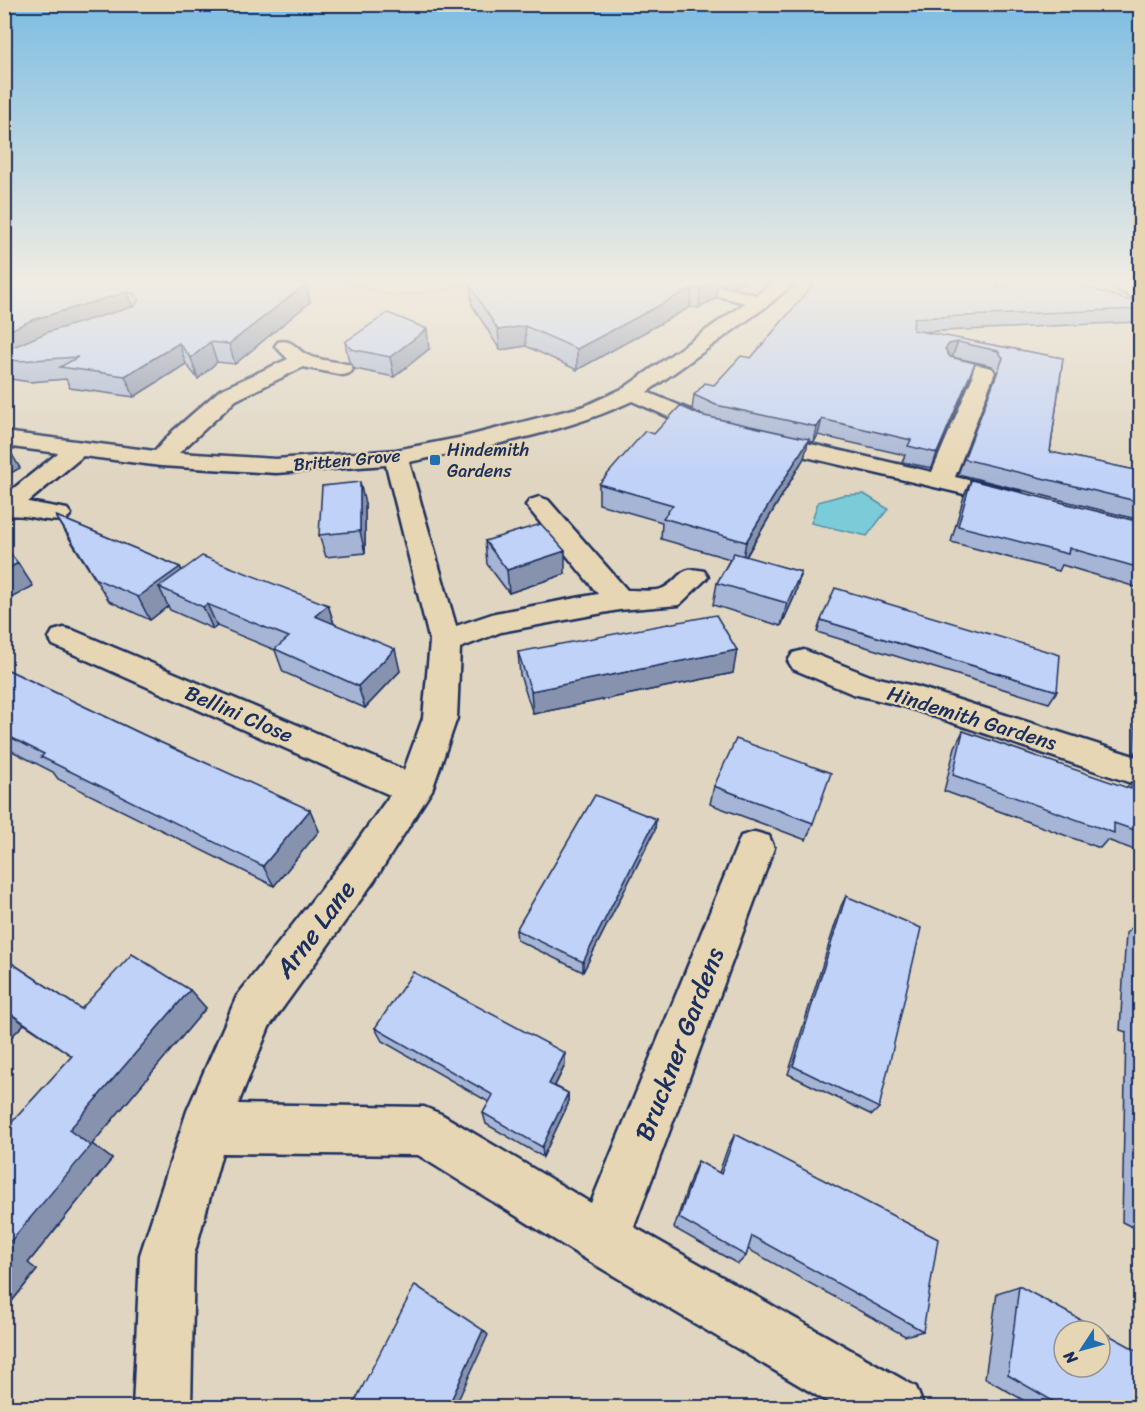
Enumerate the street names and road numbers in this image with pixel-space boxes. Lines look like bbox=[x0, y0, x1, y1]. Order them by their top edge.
street label: Britten Grove bbox=[292, 439, 402, 481]
street label: Bellini Close bbox=[179, 674, 299, 754]
street label: Hindemith Gardens bbox=[883, 674, 1062, 762]
street label: Arne Lane bbox=[262, 869, 368, 989]
street label: Bruckner Gardens bbox=[621, 940, 737, 1148]

